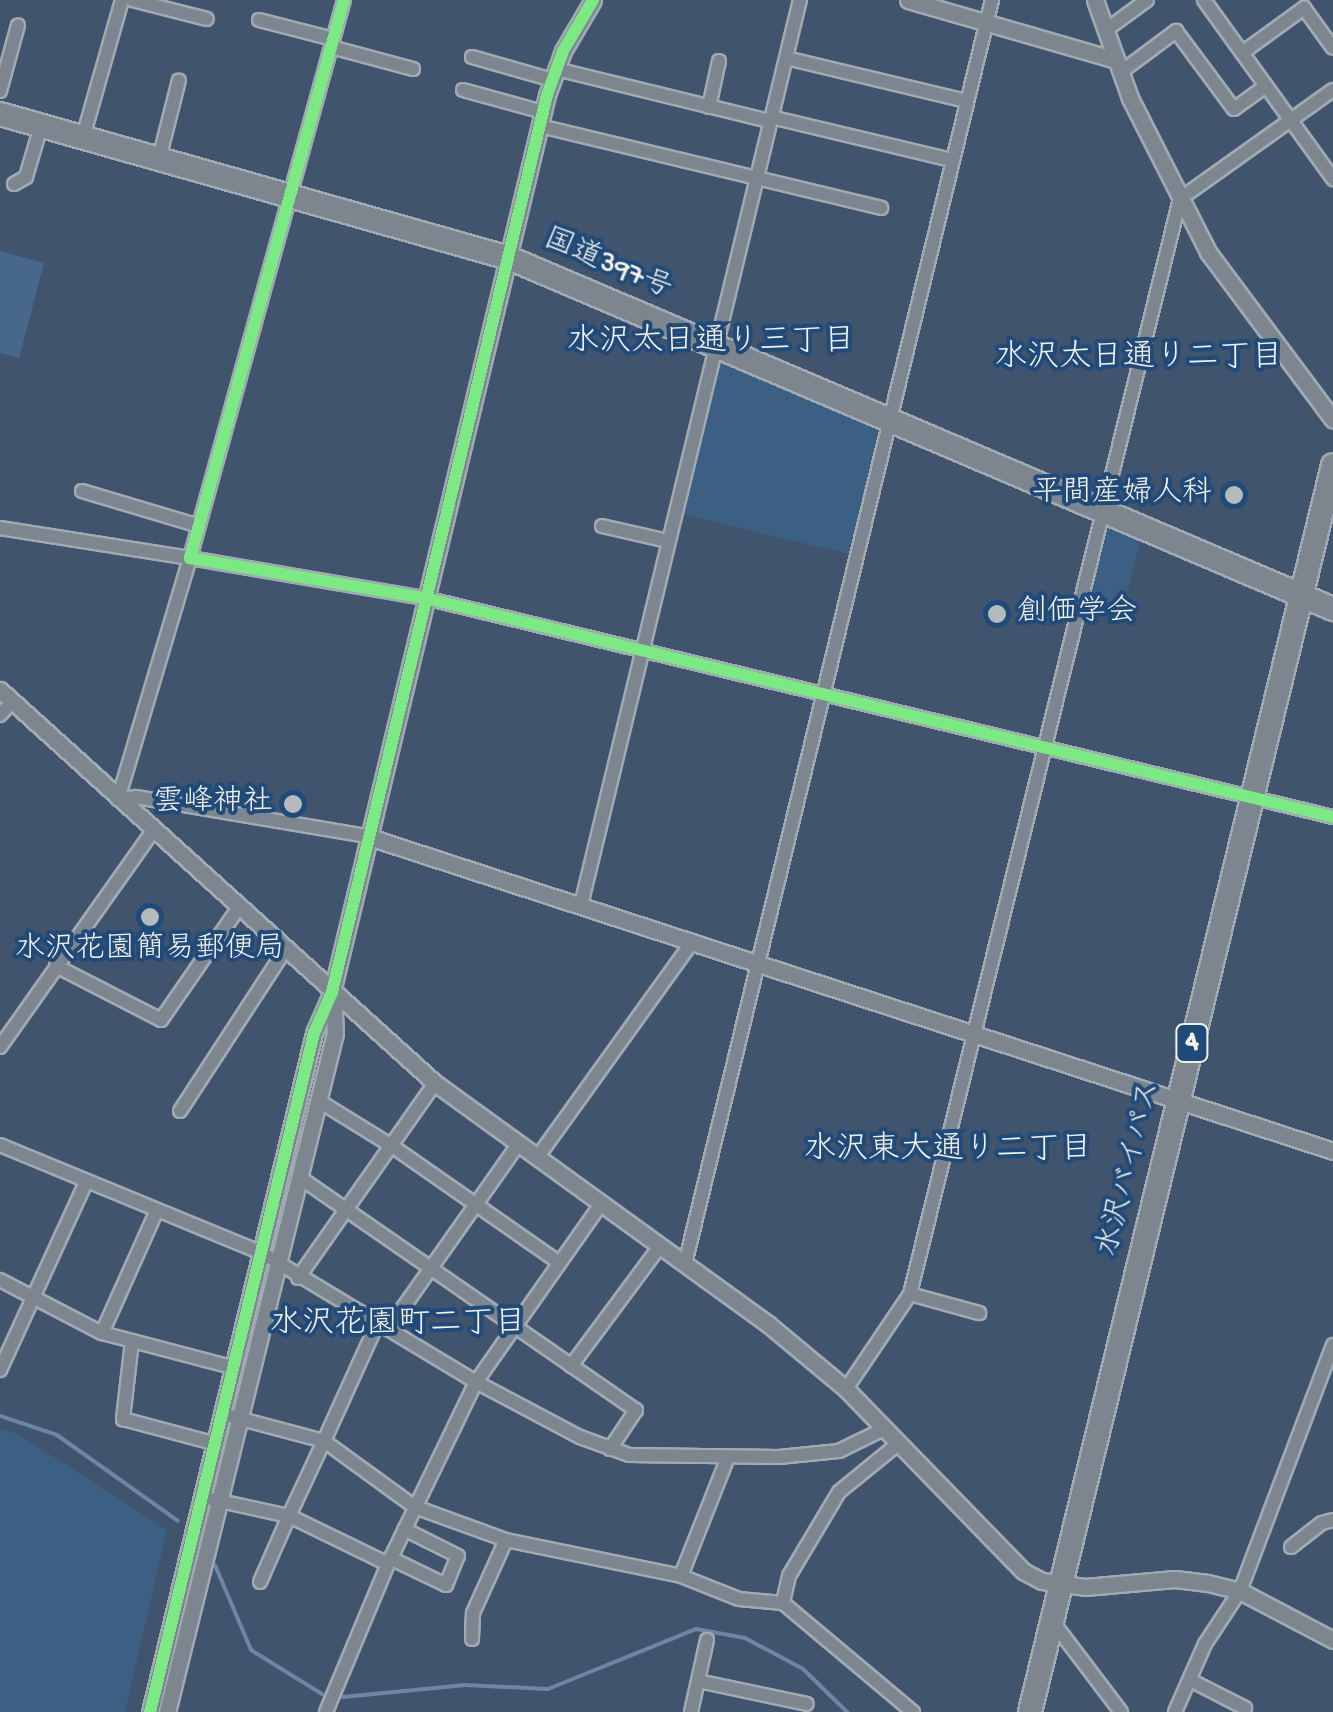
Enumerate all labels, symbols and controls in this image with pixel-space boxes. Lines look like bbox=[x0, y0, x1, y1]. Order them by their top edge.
street label: 国道397号 bbox=[537, 223, 677, 309]
district label: 水沢太日通り三丁目 bbox=[567, 324, 855, 362]
district label: 水沢太日通り二丁目 bbox=[995, 340, 1283, 378]
place label: 平間産婦人科 bbox=[1032, 477, 1212, 513]
marker: 平間産婦人科 bbox=[1221, 482, 1247, 508]
place label: 創価学会 bbox=[1017, 596, 1137, 632]
marker: 創価学会 bbox=[986, 603, 1008, 625]
place label: 雲峰神社 bbox=[153, 786, 273, 822]
marker: 雲峰神社 bbox=[282, 793, 304, 815]
marker: 水沢花園簡易郵便局 bbox=[139, 906, 161, 928]
place label: 水沢花園簡易郵便局 bbox=[15, 933, 285, 969]
road number: 4 bbox=[1174, 1020, 1210, 1066]
street label: 水沢バイパス bbox=[1092, 1077, 1170, 1261]
district label: 水沢東大通り二丁目 bbox=[804, 1132, 1092, 1170]
district label: 水沢花園町二丁目 bbox=[270, 1306, 526, 1344]

